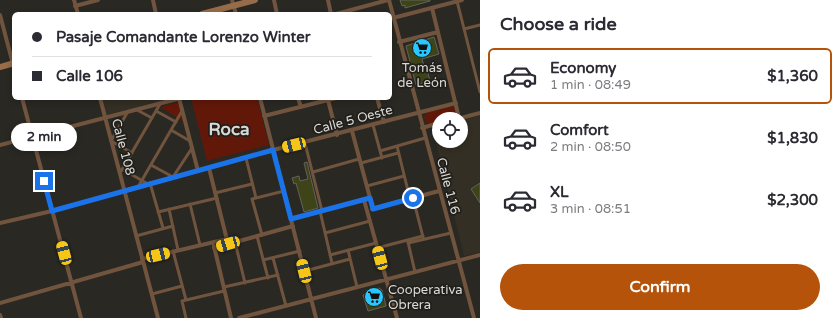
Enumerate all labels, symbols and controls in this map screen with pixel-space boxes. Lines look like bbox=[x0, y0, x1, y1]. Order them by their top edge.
text: Choose a ride bbox=[500, 13, 617, 35]
text: Pasaje Comandante Lorenzo Winter bbox=[56, 28, 310, 46]
supermarket icon: Tomás de León bbox=[411, 37, 433, 59]
icon: car bbox=[502, 58, 538, 94]
text: Economy bbox=[550, 59, 616, 77]
place label: Tomás de León bbox=[397, 60, 447, 91]
text: Calle 106 bbox=[56, 67, 123, 85]
text: $1,360 bbox=[767, 67, 818, 85]
text: 1 min · 08:49 bbox=[550, 77, 631, 93]
street label: Calle 5 Oeste bbox=[312, 102, 394, 138]
map controls bbox=[432, 112, 468, 148]
button: locate bbox=[432, 112, 468, 148]
street label: Calle 108 bbox=[108, 117, 138, 177]
district label: Roca bbox=[208, 119, 250, 140]
icon: car bbox=[502, 120, 538, 156]
text: Comfort bbox=[550, 121, 609, 139]
callout: 2 min bbox=[11, 123, 77, 151]
text: 2 min bbox=[27, 129, 61, 145]
text: $1,830 bbox=[767, 129, 818, 147]
car bbox=[281, 136, 307, 154]
text: 2 min · 08:50 bbox=[550, 139, 631, 155]
street label: Calle 116 bbox=[433, 156, 463, 216]
route end bbox=[35, 172, 53, 190]
icon: car bbox=[502, 182, 538, 218]
text: XL bbox=[550, 183, 569, 201]
route start bbox=[404, 189, 422, 207]
text: $2,300 bbox=[767, 191, 818, 209]
text: 3 min · 08:51 bbox=[550, 201, 631, 217]
car bbox=[215, 235, 241, 253]
car bbox=[55, 240, 73, 266]
car bbox=[371, 245, 389, 271]
car bbox=[145, 246, 171, 264]
car bbox=[295, 258, 313, 284]
button: Confirm bbox=[500, 264, 820, 310]
place label: Cooperativa Obrera bbox=[388, 282, 463, 313]
supermarket icon: Cooperativa Obrera bbox=[363, 286, 385, 308]

